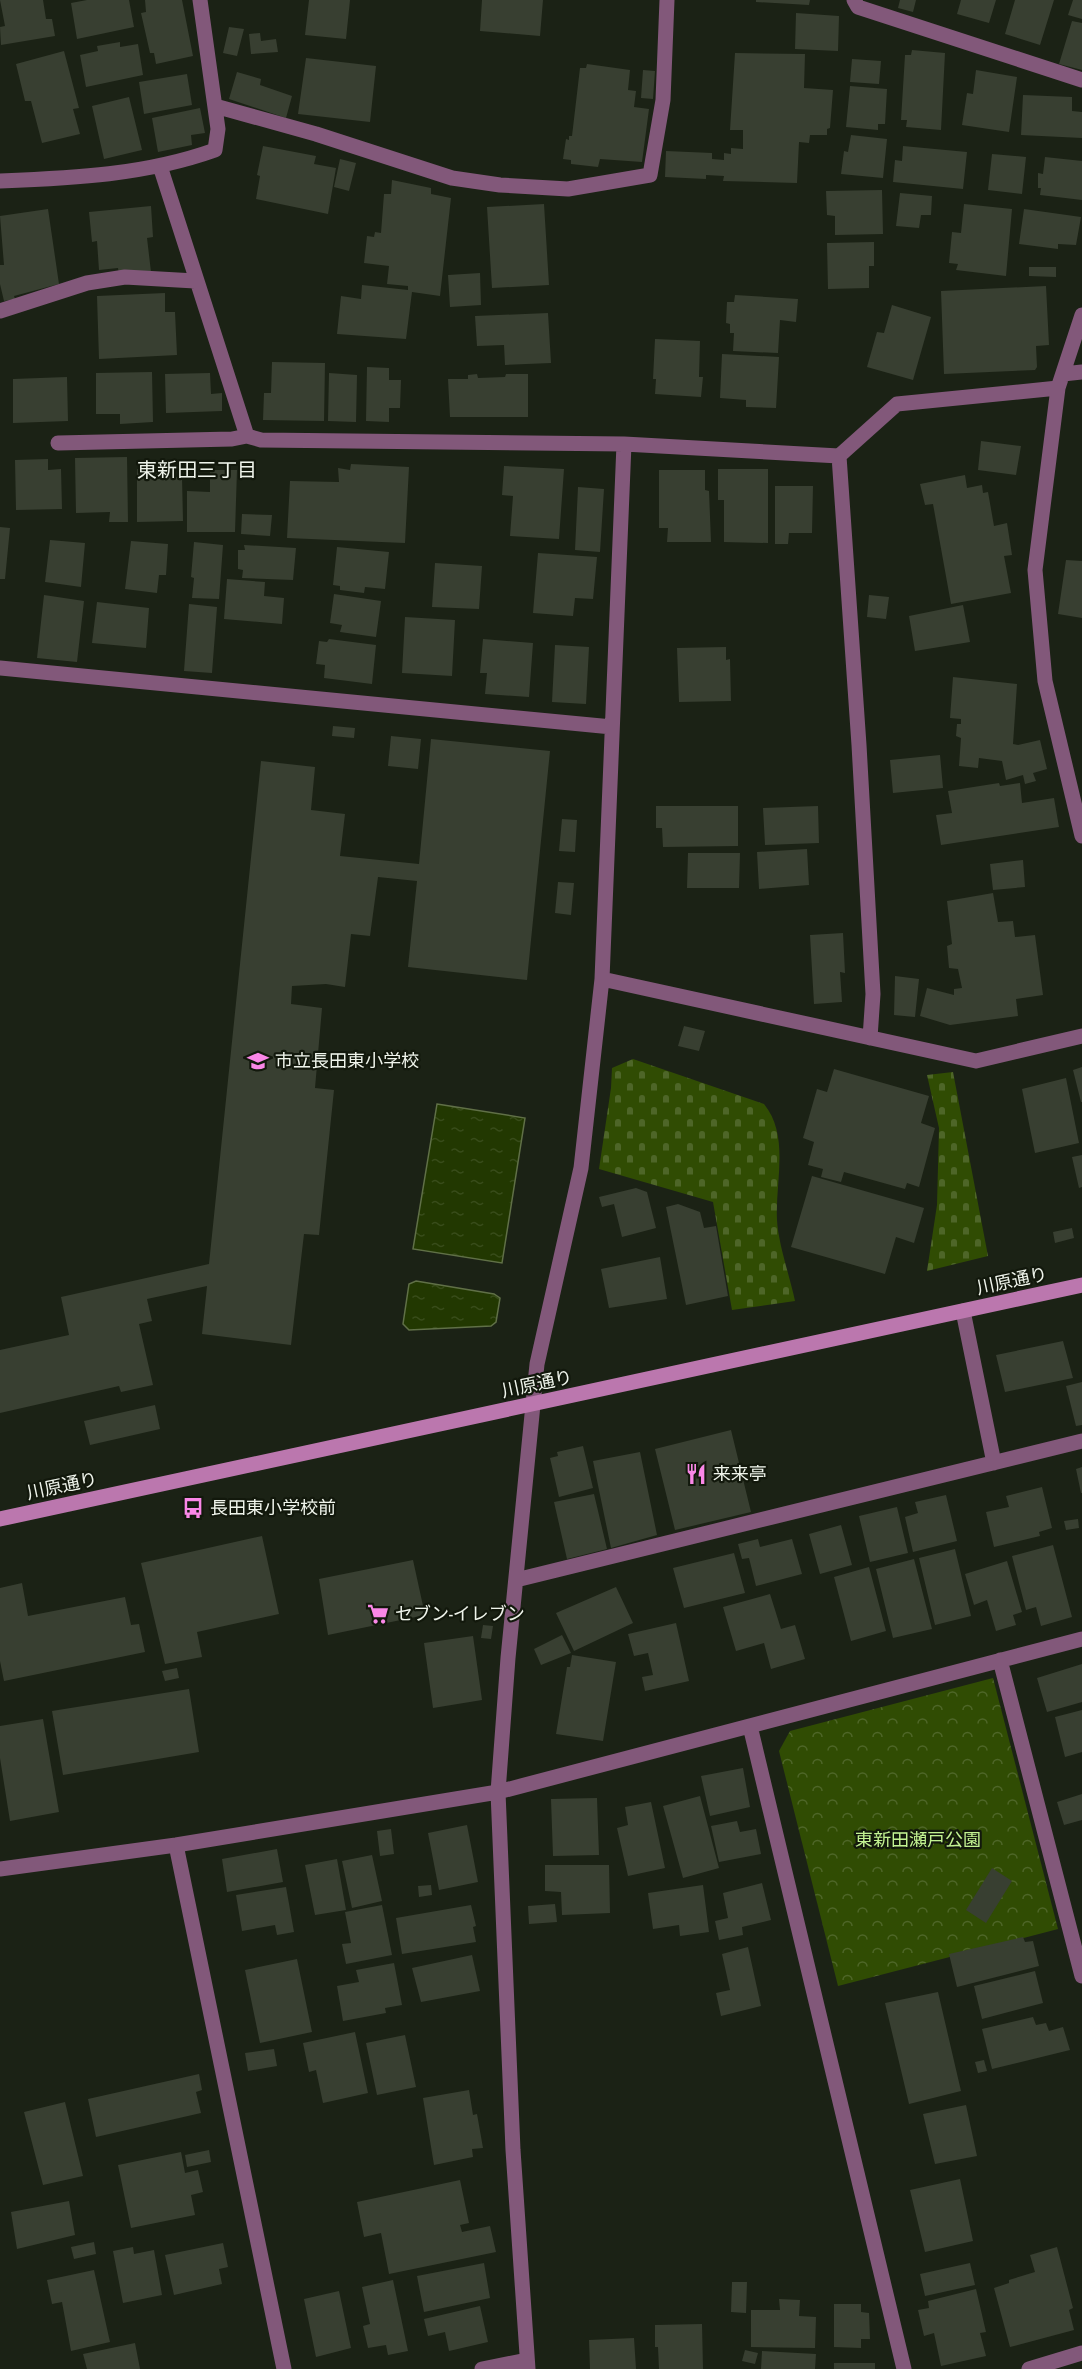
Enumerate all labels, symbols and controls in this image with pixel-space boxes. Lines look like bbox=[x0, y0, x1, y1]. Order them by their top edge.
district label: 東新田三丁目 bbox=[137, 456, 257, 485]
place label: 市立長田東小学校 bbox=[275, 1048, 419, 1074]
school or university icon: 市立長田東小学校 bbox=[246, 1049, 270, 1073]
street label: 川原通り bbox=[974, 1261, 1050, 1301]
street label: 川原通り bbox=[499, 1364, 575, 1404]
place label: 来来亭 bbox=[713, 1461, 767, 1487]
restaurant icon: 来来亭 bbox=[684, 1462, 708, 1486]
street label: 川原通り bbox=[24, 1466, 100, 1506]
place label: 長田東小学校前 bbox=[210, 1495, 336, 1521]
bus stop icon: 長田東小学校前 bbox=[181, 1496, 205, 1520]
place label: セブン-イレブン bbox=[395, 1601, 525, 1627]
supermarket icon: セブン-イレブン bbox=[366, 1602, 390, 1626]
park label: 東新田瀬戸公園 bbox=[855, 1827, 981, 1853]

